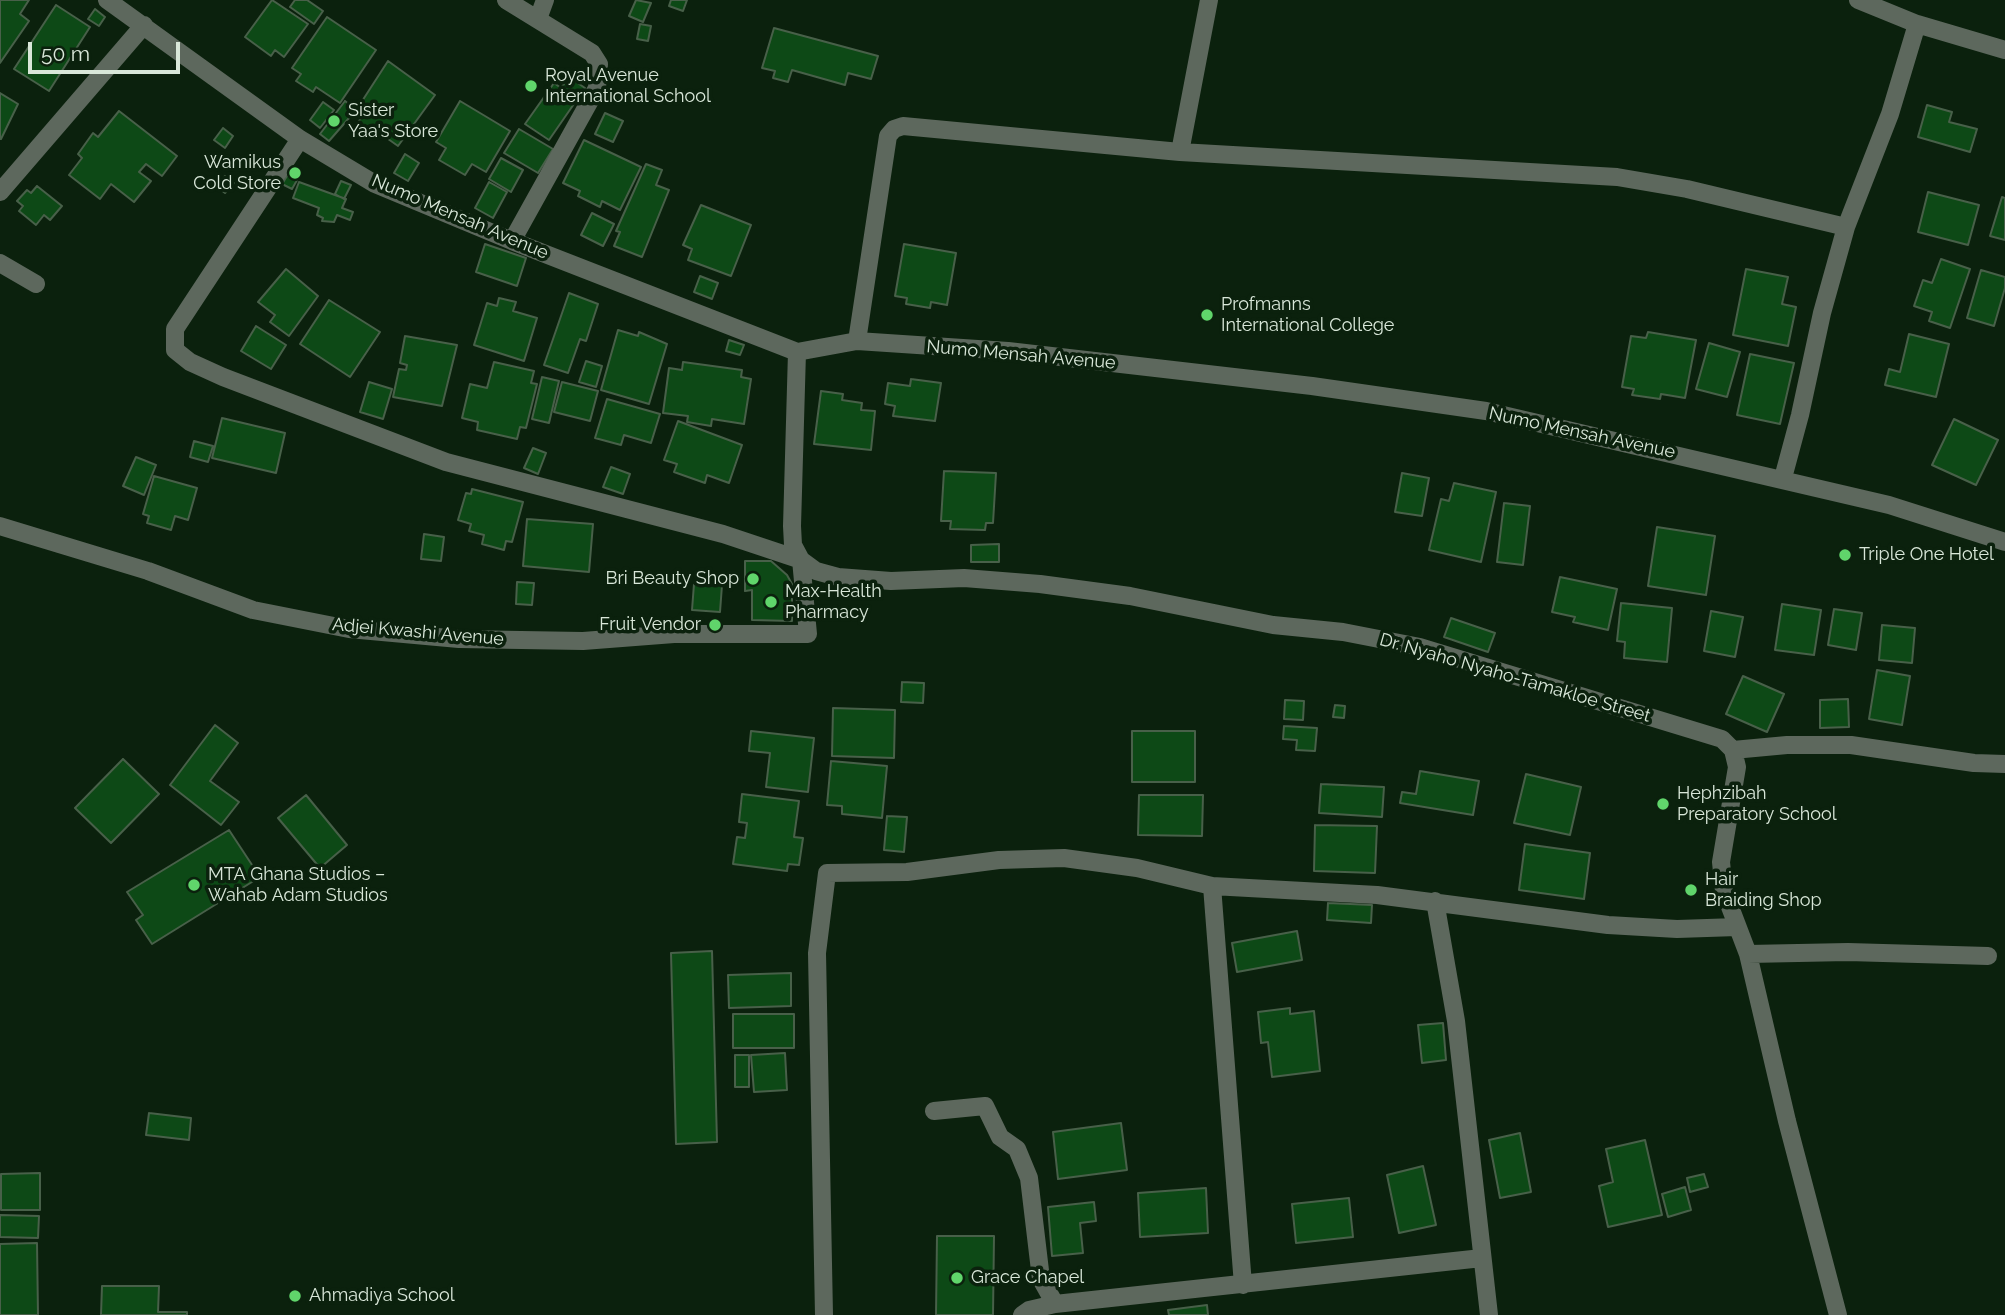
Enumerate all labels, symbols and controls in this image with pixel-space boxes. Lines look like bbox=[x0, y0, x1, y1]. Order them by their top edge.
scale bar bbox=[32, 28, 184, 72]
text: 50 m bbox=[41, 41, 90, 66]
place label: Royal Avenue International School bbox=[545, 65, 711, 108]
marker: Royal Avenue International School bbox=[523, 78, 539, 94]
place label: Sister Yaa's Store bbox=[348, 100, 438, 142]
marker: Sister Yaa's Store bbox=[326, 113, 342, 129]
place label: Wamikus Cold Store bbox=[193, 152, 281, 194]
marker: Wamikus Cold Store bbox=[287, 165, 303, 181]
street label: Numo Mensah Avenue bbox=[368, 170, 552, 264]
place label: Profmanns International College bbox=[1221, 294, 1394, 336]
marker: Profmanns International College bbox=[1199, 307, 1215, 323]
street label: Numo Mensah Avenue bbox=[925, 336, 1117, 374]
street label: Numo Mensah Avenue bbox=[1487, 403, 1677, 463]
place label: Triple One Hotel bbox=[1859, 544, 1994, 566]
marker: Triple One Hotel bbox=[1837, 547, 1853, 563]
place label: Bri Beauty Shop bbox=[606, 568, 739, 590]
marker: Bri Beauty Shop bbox=[745, 571, 761, 587]
place label: Max-Health Pharmacy bbox=[785, 581, 882, 624]
marker: Max-Health Pharmacy bbox=[763, 594, 779, 610]
street label: Adjei Kwashi Avenue bbox=[331, 614, 505, 650]
place label: Fruit Vendor bbox=[599, 614, 701, 636]
marker: Fruit Vendor bbox=[707, 617, 723, 633]
street label: Dr. Nyaho Nyaho-Tamakloe Street bbox=[1377, 629, 1653, 727]
place label: Hephzibah Preparatory School bbox=[1677, 783, 1837, 826]
marker: Hephzibah Preparatory School bbox=[1655, 796, 1671, 812]
place label: MTA Ghana Studios – Wahab Adam Studios bbox=[208, 864, 388, 906]
place label: Hair Braiding Shop bbox=[1705, 869, 1822, 912]
marker: MTA Ghana Studios – Wahab Adam Studios bbox=[186, 877, 202, 893]
marker: Hair Braiding Shop bbox=[1683, 882, 1699, 898]
place label: Grace Chapel bbox=[971, 1267, 1084, 1289]
marker: Grace Chapel bbox=[949, 1270, 965, 1286]
place label: Ahmadiya School bbox=[309, 1285, 455, 1307]
marker: Ahmadiya School bbox=[287, 1288, 303, 1304]

